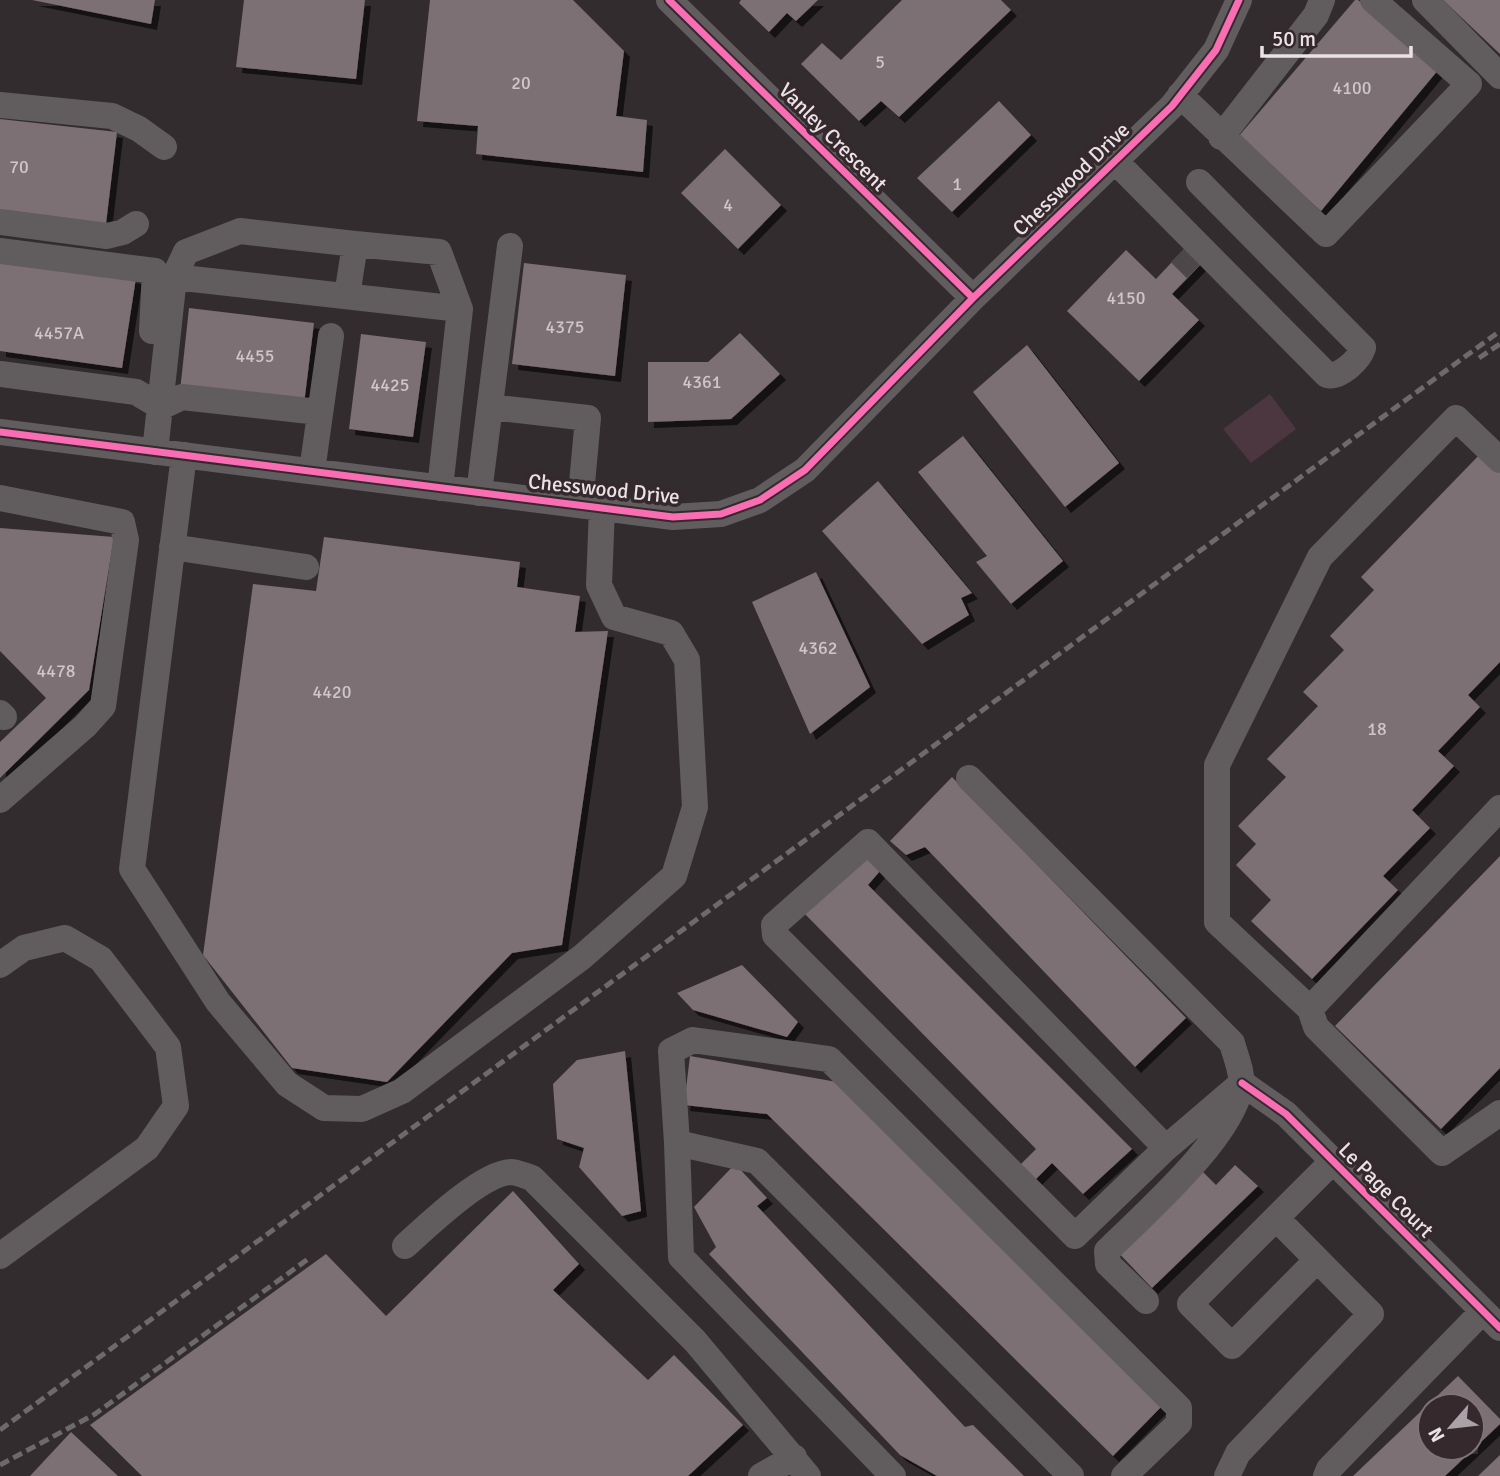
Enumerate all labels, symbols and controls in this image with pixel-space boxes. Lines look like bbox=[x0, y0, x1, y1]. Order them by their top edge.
scale bar bbox=[1262, 14, 1411, 58]
text: 50 m bbox=[1272, 26, 1316, 52]
house number: 5 bbox=[875, 51, 885, 73]
house number: 20 bbox=[511, 72, 531, 94]
street label: Vanley Crescent bbox=[773, 77, 893, 197]
house number: 4100 bbox=[1333, 77, 1371, 99]
street label: Chesswood Drive bbox=[1007, 117, 1135, 241]
house number: 70 bbox=[9, 156, 29, 178]
house number: 1 bbox=[952, 173, 962, 195]
house number: 4 bbox=[723, 194, 733, 216]
house number: 4150 bbox=[1107, 287, 1145, 309]
house number: 4375 bbox=[546, 316, 584, 338]
house number: 4457A bbox=[34, 322, 84, 344]
house number: 4455 bbox=[236, 345, 274, 367]
house number: 4361 bbox=[683, 371, 721, 393]
house number: 4425 bbox=[371, 374, 409, 396]
street label: Chesswood Drive bbox=[527, 468, 681, 510]
house number: 4362 bbox=[799, 637, 837, 659]
house number: 4478 bbox=[37, 660, 75, 682]
house number: 4420 bbox=[313, 681, 351, 703]
house number: 18 bbox=[1367, 718, 1387, 740]
street label: Le Page Court bbox=[1333, 1137, 1439, 1243]
north arrow bbox=[1416, 1392, 1486, 1462]
text: N bbox=[1423, 1423, 1451, 1446]

